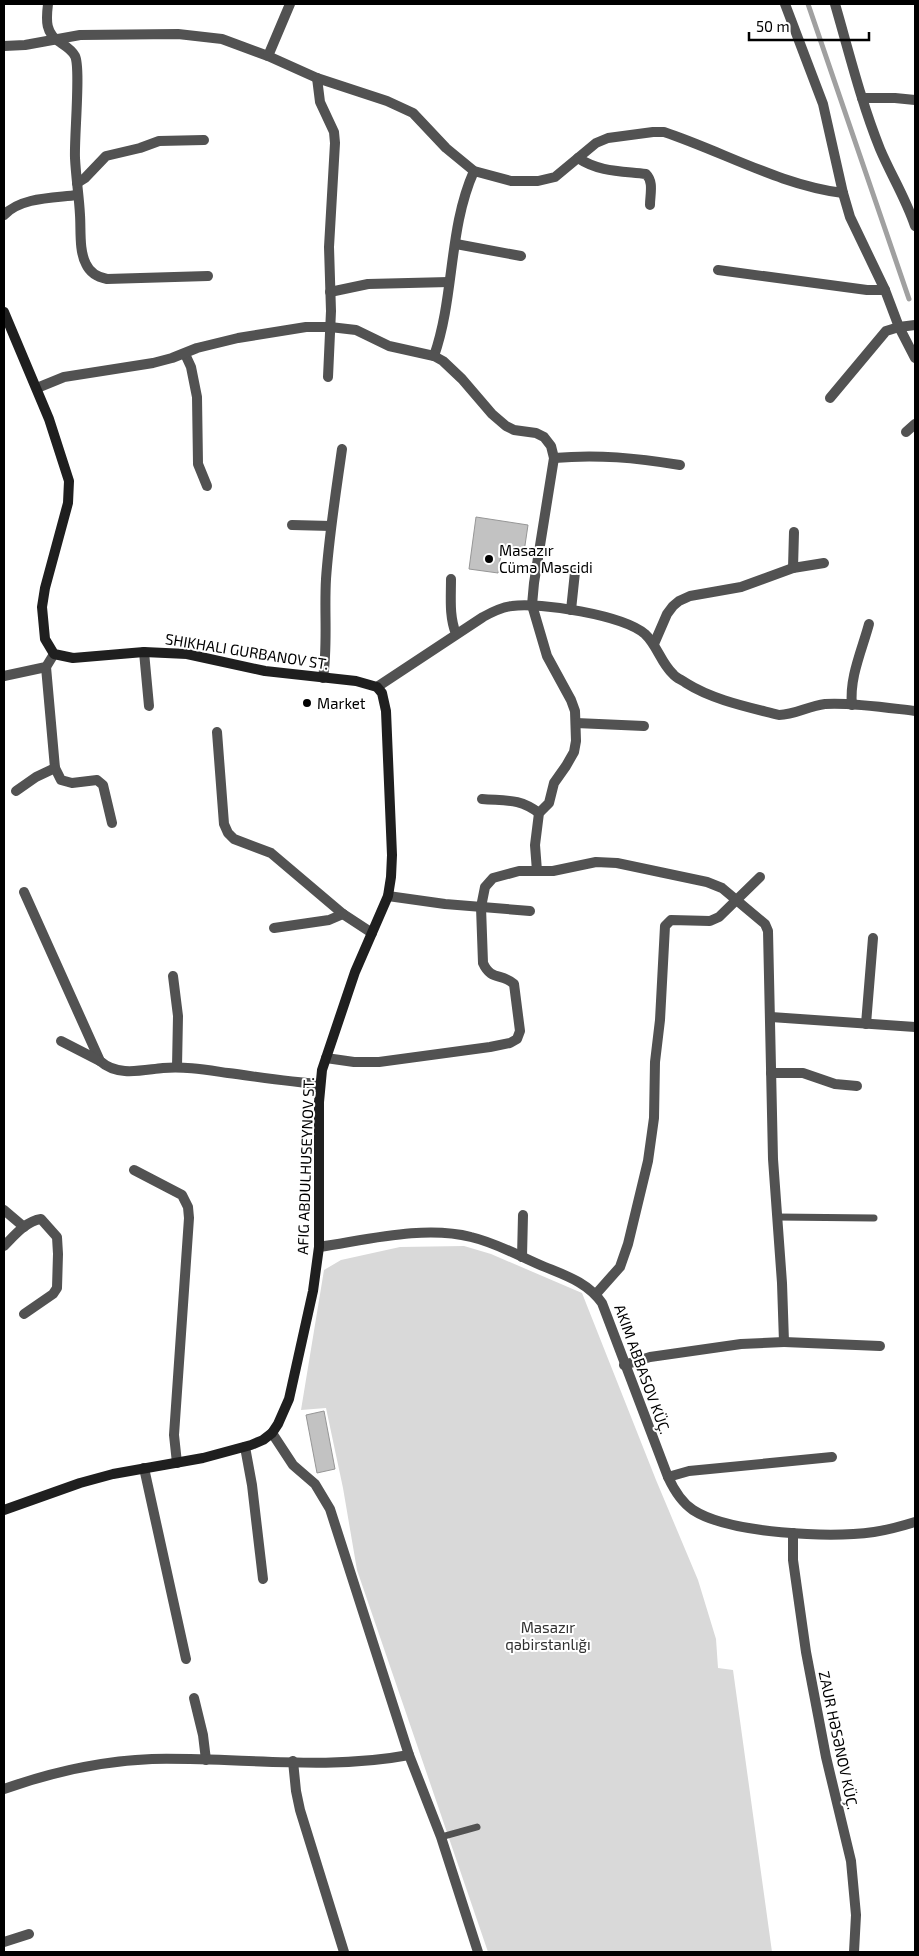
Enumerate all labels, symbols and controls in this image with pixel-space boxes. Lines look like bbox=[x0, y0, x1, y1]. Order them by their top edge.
scale bar bbox=[749, 10, 869, 42]
text: 50 m bbox=[756, 17, 790, 35]
place label: Masazır Cümə Məscidi bbox=[499, 541, 593, 576]
marker: Masazır Cümə Məscidi bbox=[483, 553, 495, 565]
street label: SHIKHALI GURBANOV ST. bbox=[164, 629, 330, 673]
place label: Market bbox=[317, 694, 366, 712]
marker: Market bbox=[301, 697, 313, 709]
street label: AFIG ABDULHUSEYNOV ST. bbox=[293, 1077, 317, 1255]
street label: AKIM ABBASOV KÜÇ. bbox=[610, 1302, 675, 1437]
park label: Masazır qəbirstanlığı bbox=[505, 1618, 591, 1653]
street label: ZAUR HƏSƏNOV KÜÇ. bbox=[815, 1669, 862, 1811]

